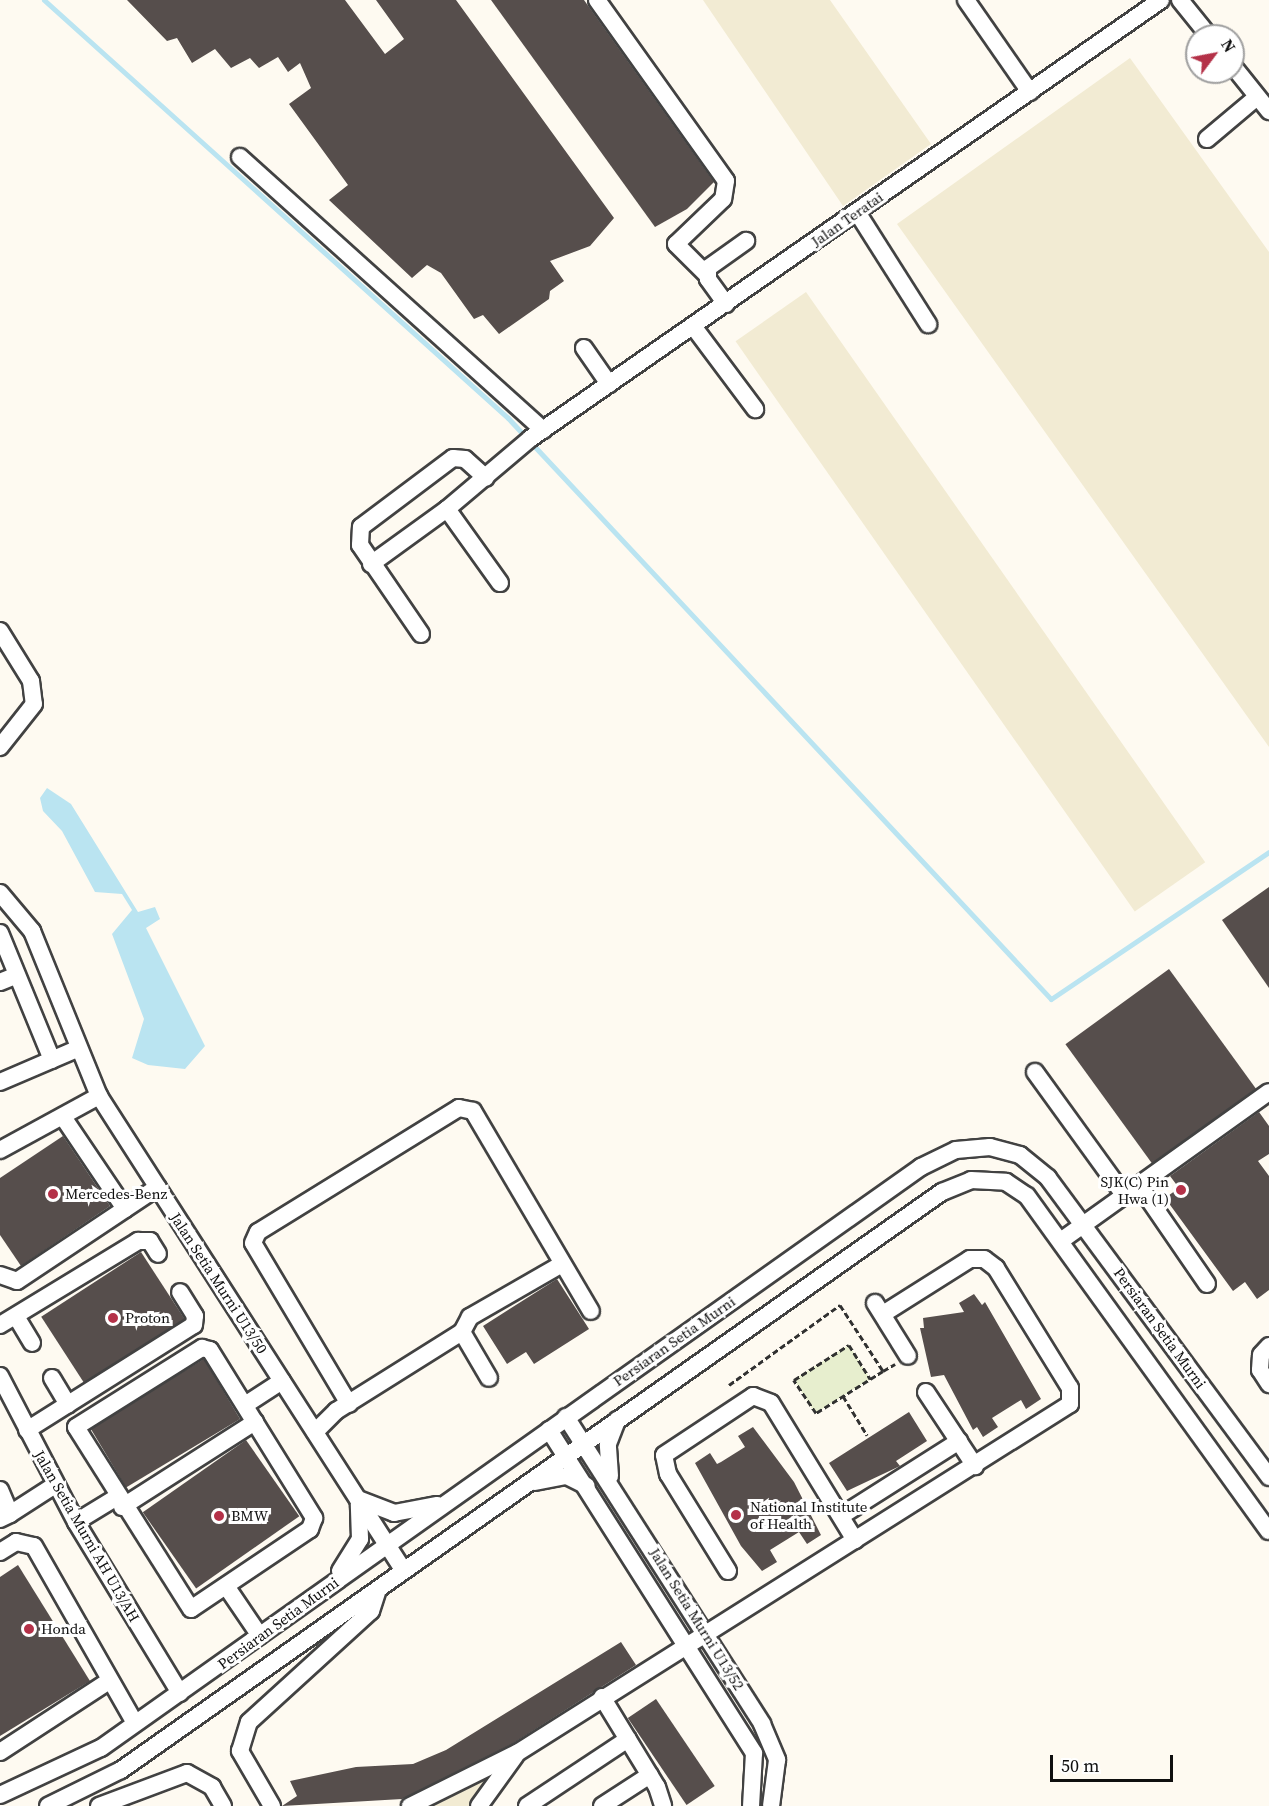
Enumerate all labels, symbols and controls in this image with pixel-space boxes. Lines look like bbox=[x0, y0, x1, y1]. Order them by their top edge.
north arrow bbox=[1185, 24, 1245, 84]
text: N bbox=[1216, 35, 1241, 56]
street label: Jalan Teratai bbox=[808, 188, 886, 250]
place label: SJK(C) Pin Hwa (1) bbox=[1100, 1172, 1169, 1207]
marker: SJK(C) Pin Hwa (1) bbox=[1174, 1183, 1188, 1197]
place label: Mercedes-Benz bbox=[65, 1185, 167, 1203]
marker: Mercedes-Benz bbox=[46, 1187, 60, 1201]
street label: Jalan Setia Murni U13/50 bbox=[167, 1209, 271, 1357]
street label: Persiaran Setia Murni bbox=[1110, 1264, 1210, 1392]
street label: Persiaran Setia Murni bbox=[609, 1292, 739, 1390]
place label: Proton bbox=[125, 1309, 170, 1327]
marker: Proton bbox=[106, 1311, 120, 1325]
street label: Jalan Setia Murni AH U13/AH bbox=[30, 1447, 144, 1625]
place label: National Institute of Health bbox=[750, 1497, 867, 1532]
marker: National Institute of Health bbox=[727, 1506, 745, 1524]
place label: BMW bbox=[231, 1507, 268, 1525]
marker: BMW bbox=[212, 1509, 226, 1523]
street label: Jalan Setia Murni U13/52 bbox=[646, 1545, 748, 1693]
street label: Persiaran Setia Murni bbox=[214, 1573, 342, 1673]
place label: Honda bbox=[41, 1620, 86, 1638]
marker: Honda bbox=[22, 1622, 36, 1636]
scale bar bbox=[1053, 1743, 1176, 1781]
text: 50 m bbox=[1061, 1753, 1099, 1778]

